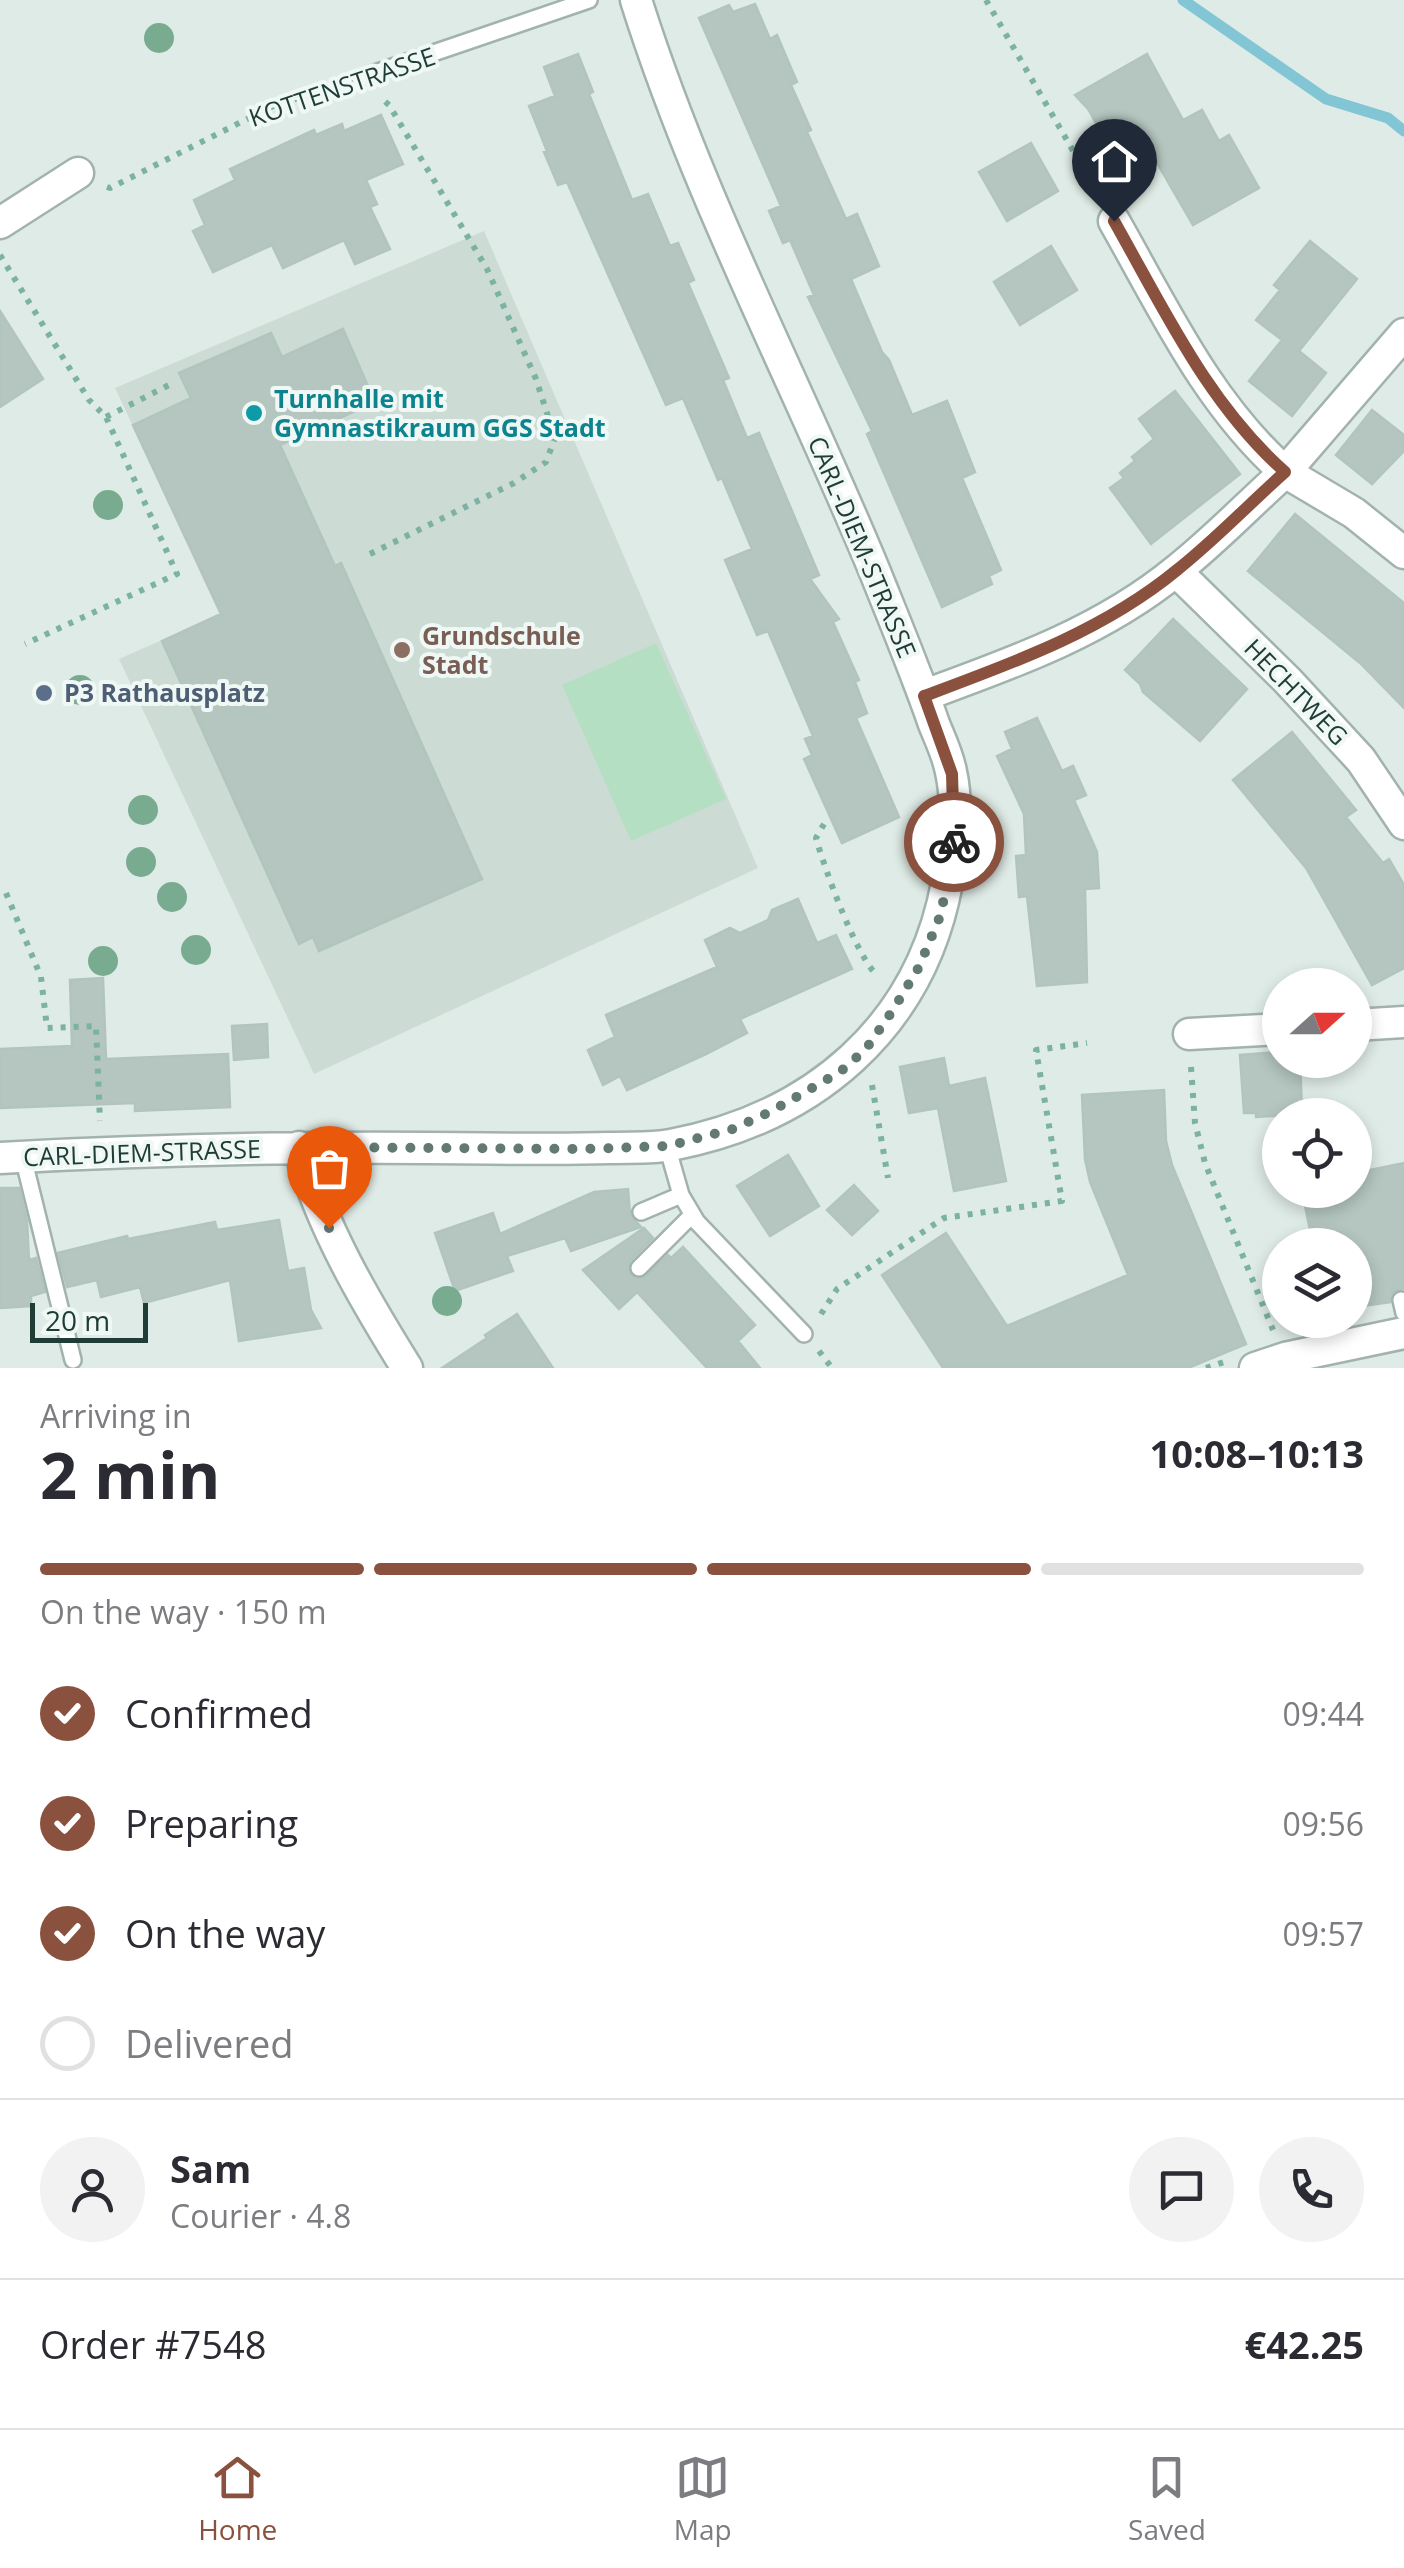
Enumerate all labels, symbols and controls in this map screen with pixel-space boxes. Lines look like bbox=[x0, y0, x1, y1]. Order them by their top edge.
street label: KOTTENSTRASSE bbox=[244, 38, 439, 134]
pin bbox=[1072, 119, 1157, 222]
icon: home bbox=[1087, 134, 1142, 189]
place label: Turnhalle mit Gymnastikraum GGS Stadt bbox=[274, 381, 606, 444]
marker: Turnhalle mit Gymnastikraum GGS Stadt bbox=[243, 402, 265, 424]
street label: CARL-DIEM-STRASSE bbox=[801, 431, 925, 663]
place label: Grundschule Stadt bbox=[422, 618, 581, 681]
street label: HECHTWEG bbox=[1237, 631, 1356, 752]
marker: Grundschule Stadt bbox=[391, 639, 413, 661]
place label: P3 Rathausplatz bbox=[64, 675, 265, 709]
marker: P3 Rathausplatz bbox=[33, 682, 55, 704]
courier bbox=[904, 792, 1004, 892]
icon: bike bbox=[927, 815, 982, 870]
north arrow bbox=[1262, 968, 1372, 1078]
map controls bbox=[1262, 968, 1372, 1338]
button: locate bbox=[1262, 1098, 1372, 1208]
pin bbox=[287, 1126, 372, 1229]
street label: CARL-DIEM-STRASSE bbox=[23, 1131, 261, 1173]
icon: bag bbox=[302, 1141, 357, 1196]
button: layers bbox=[1262, 1228, 1372, 1338]
scale bar bbox=[30, 1298, 148, 1342]
text: 20 m bbox=[45, 1301, 110, 1339]
text: Arriving in bbox=[40, 1394, 192, 1437]
text: 10:08–10:13 bbox=[1150, 1427, 1364, 1479]
text: 2 min bbox=[40, 1430, 220, 1518]
text: On the way · 150 m bbox=[40, 1590, 327, 1633]
icon: check bbox=[40, 1686, 95, 1741]
text: Confirmed bbox=[125, 1687, 313, 1739]
text: 09:44 bbox=[1282, 1692, 1364, 1735]
icon: check bbox=[40, 1796, 95, 1851]
text: Preparing bbox=[125, 1797, 298, 1849]
text: 09:56 bbox=[1282, 1802, 1364, 1845]
icon: check bbox=[40, 1906, 95, 1961]
text: On the way bbox=[125, 1907, 325, 1959]
text: 09:57 bbox=[1282, 1912, 1364, 1955]
text: Delivered bbox=[125, 2017, 294, 2069]
button: person bbox=[40, 2137, 145, 2242]
button: chat bbox=[1129, 2137, 1234, 2242]
button: phone bbox=[1259, 2137, 1364, 2242]
text: Sam bbox=[170, 2142, 251, 2194]
text: Courier · 4.8 bbox=[170, 2194, 351, 2237]
text: Order #7548 bbox=[40, 2318, 267, 2370]
text: €42.25 bbox=[1245, 2318, 1364, 2370]
tab: Home bbox=[198, 2450, 277, 2548]
tab: Map bbox=[674, 2450, 732, 2548]
tab: Saved bbox=[1128, 2450, 1206, 2548]

